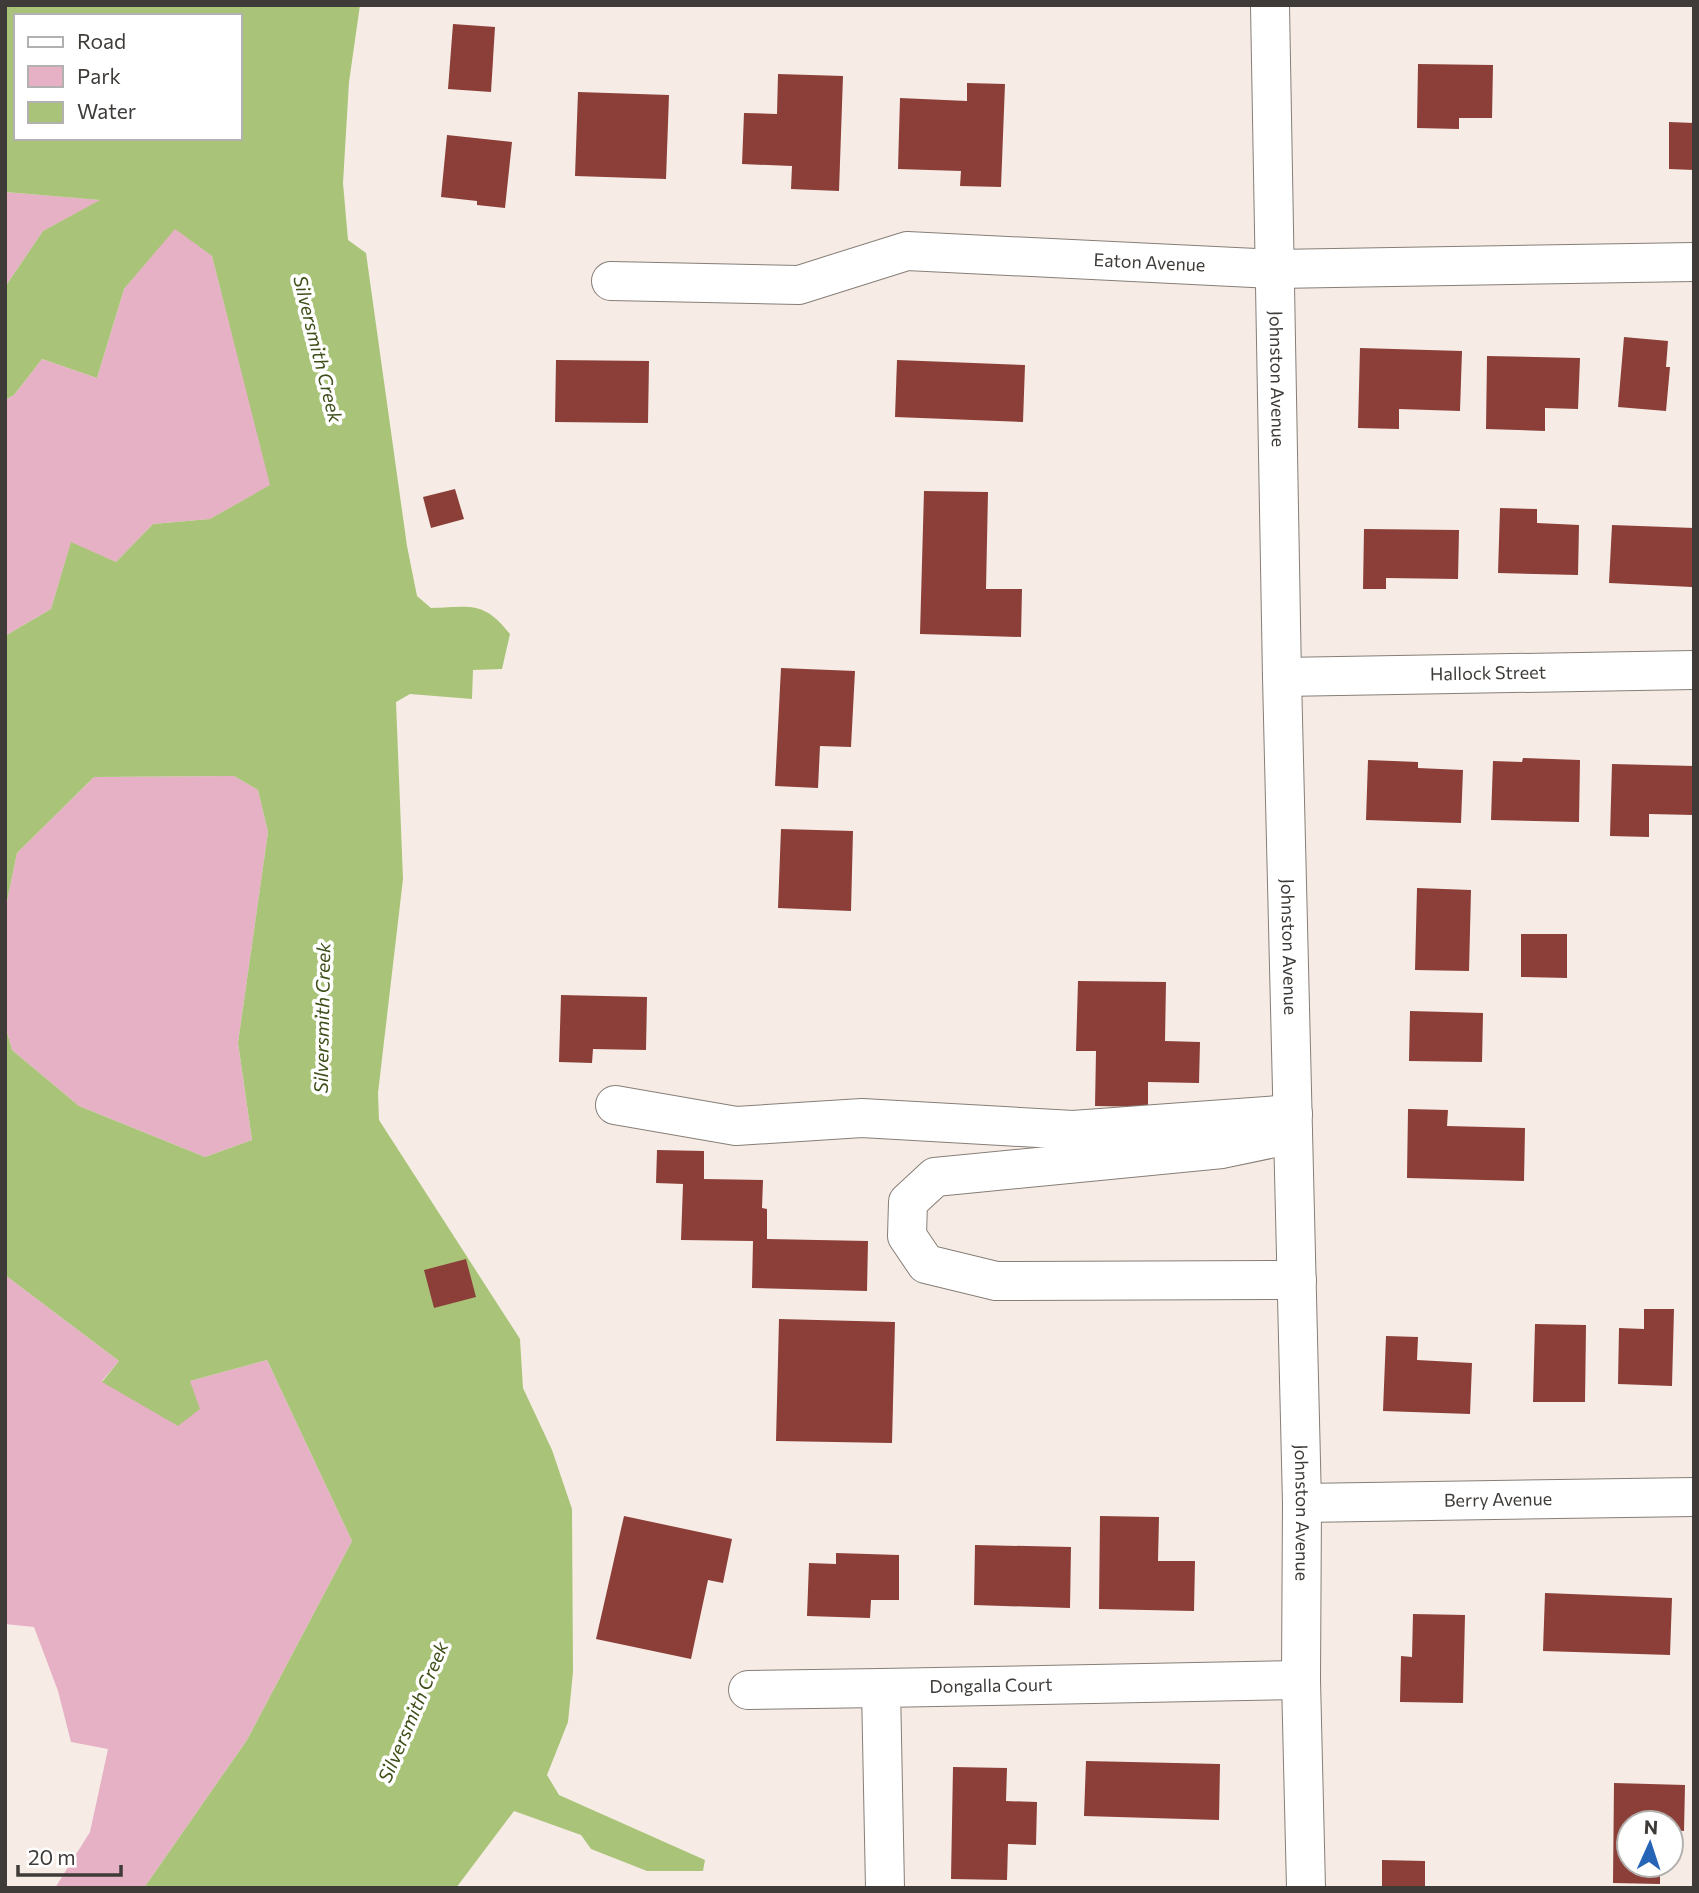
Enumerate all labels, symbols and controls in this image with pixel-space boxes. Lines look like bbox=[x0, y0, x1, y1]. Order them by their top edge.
legend bbox=[14, 14, 242, 140]
text: Road bbox=[77, 28, 126, 53]
text: Park bbox=[77, 63, 121, 88]
text: Water bbox=[77, 98, 136, 123]
street label: Eaton Avenue bbox=[1093, 248, 1206, 276]
water label: Silversmith Creek bbox=[289, 273, 348, 425]
street label: Johnston Avenue bbox=[1265, 310, 1290, 447]
street label: Hallock Street bbox=[1430, 661, 1546, 684]
street label: Johnston Avenue bbox=[1277, 878, 1302, 1015]
water label: Silversmith Creek bbox=[309, 942, 334, 1094]
street label: Johnston Avenue bbox=[1291, 1444, 1314, 1581]
street label: Berry Avenue bbox=[1444, 1487, 1552, 1511]
water label: Silversmith Creek bbox=[373, 1637, 453, 1786]
street label: Dongalla Court bbox=[929, 1673, 1053, 1697]
north arrow bbox=[1615, 1809, 1685, 1879]
text: N bbox=[1643, 1815, 1659, 1838]
scale bar bbox=[18, 1834, 121, 1878]
text: 20 m bbox=[28, 1844, 76, 1869]

